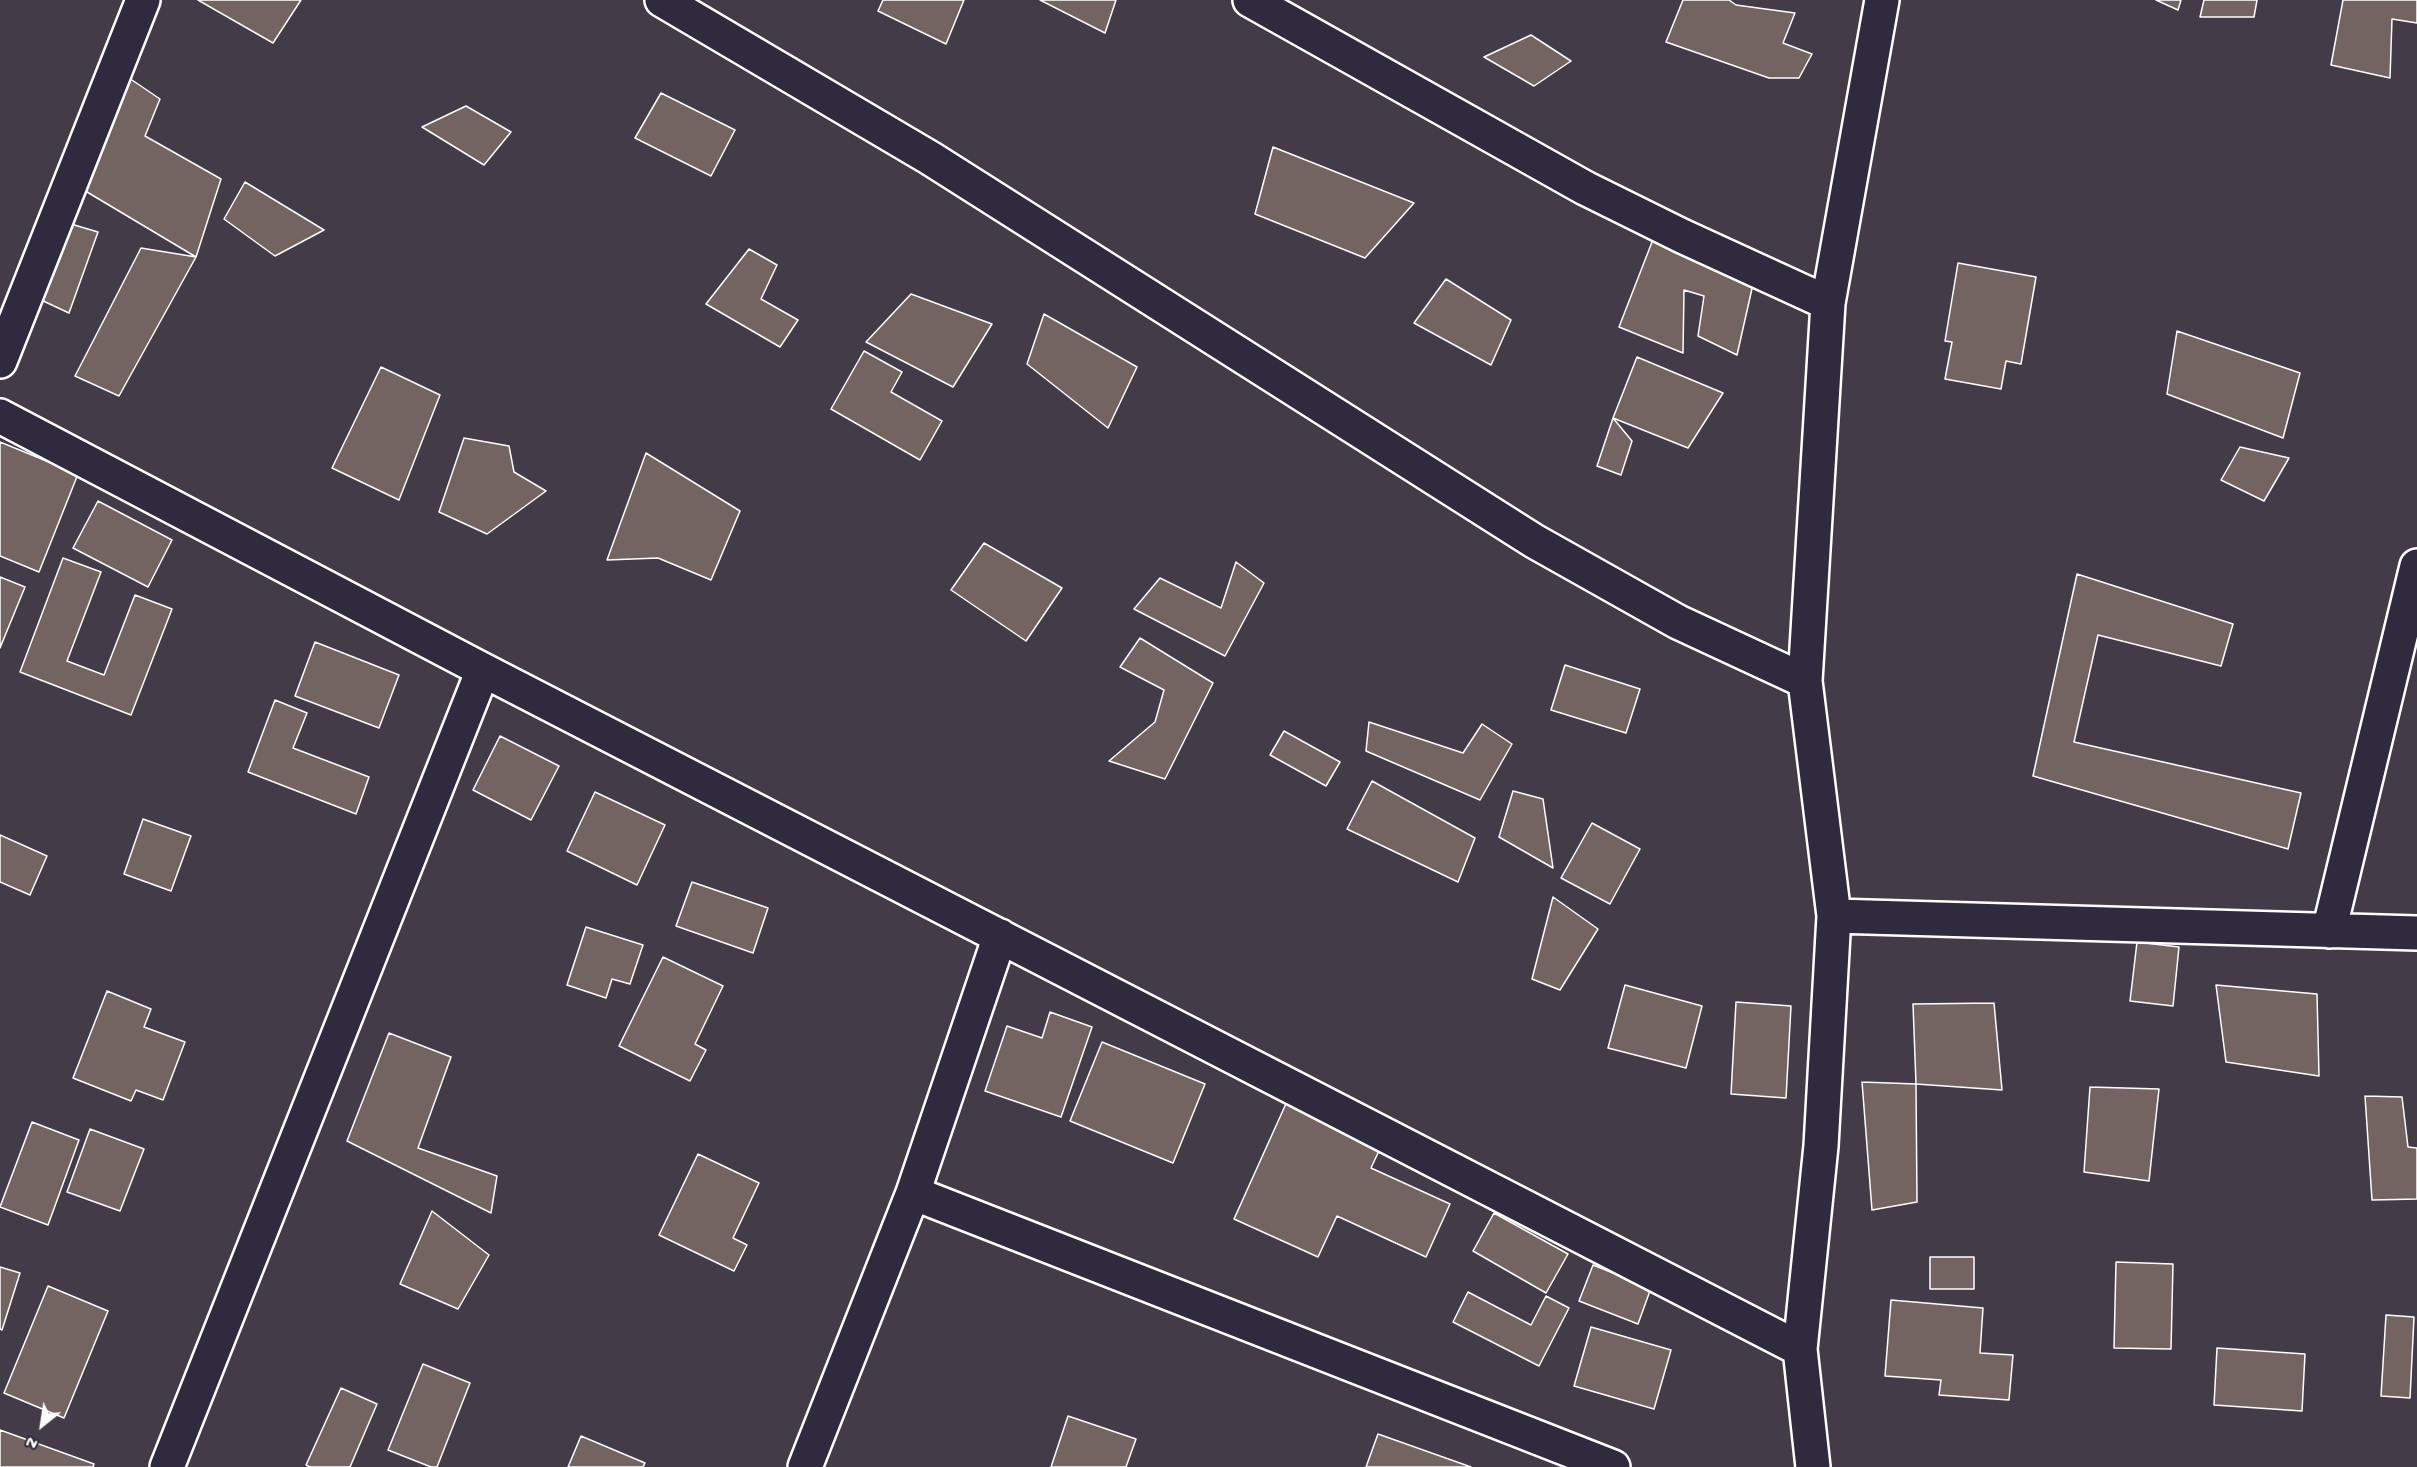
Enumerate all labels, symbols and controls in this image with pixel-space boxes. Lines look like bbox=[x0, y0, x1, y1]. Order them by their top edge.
north arrow bbox=[12, 1395, 72, 1455]
text: N bbox=[23, 1430, 42, 1452]

